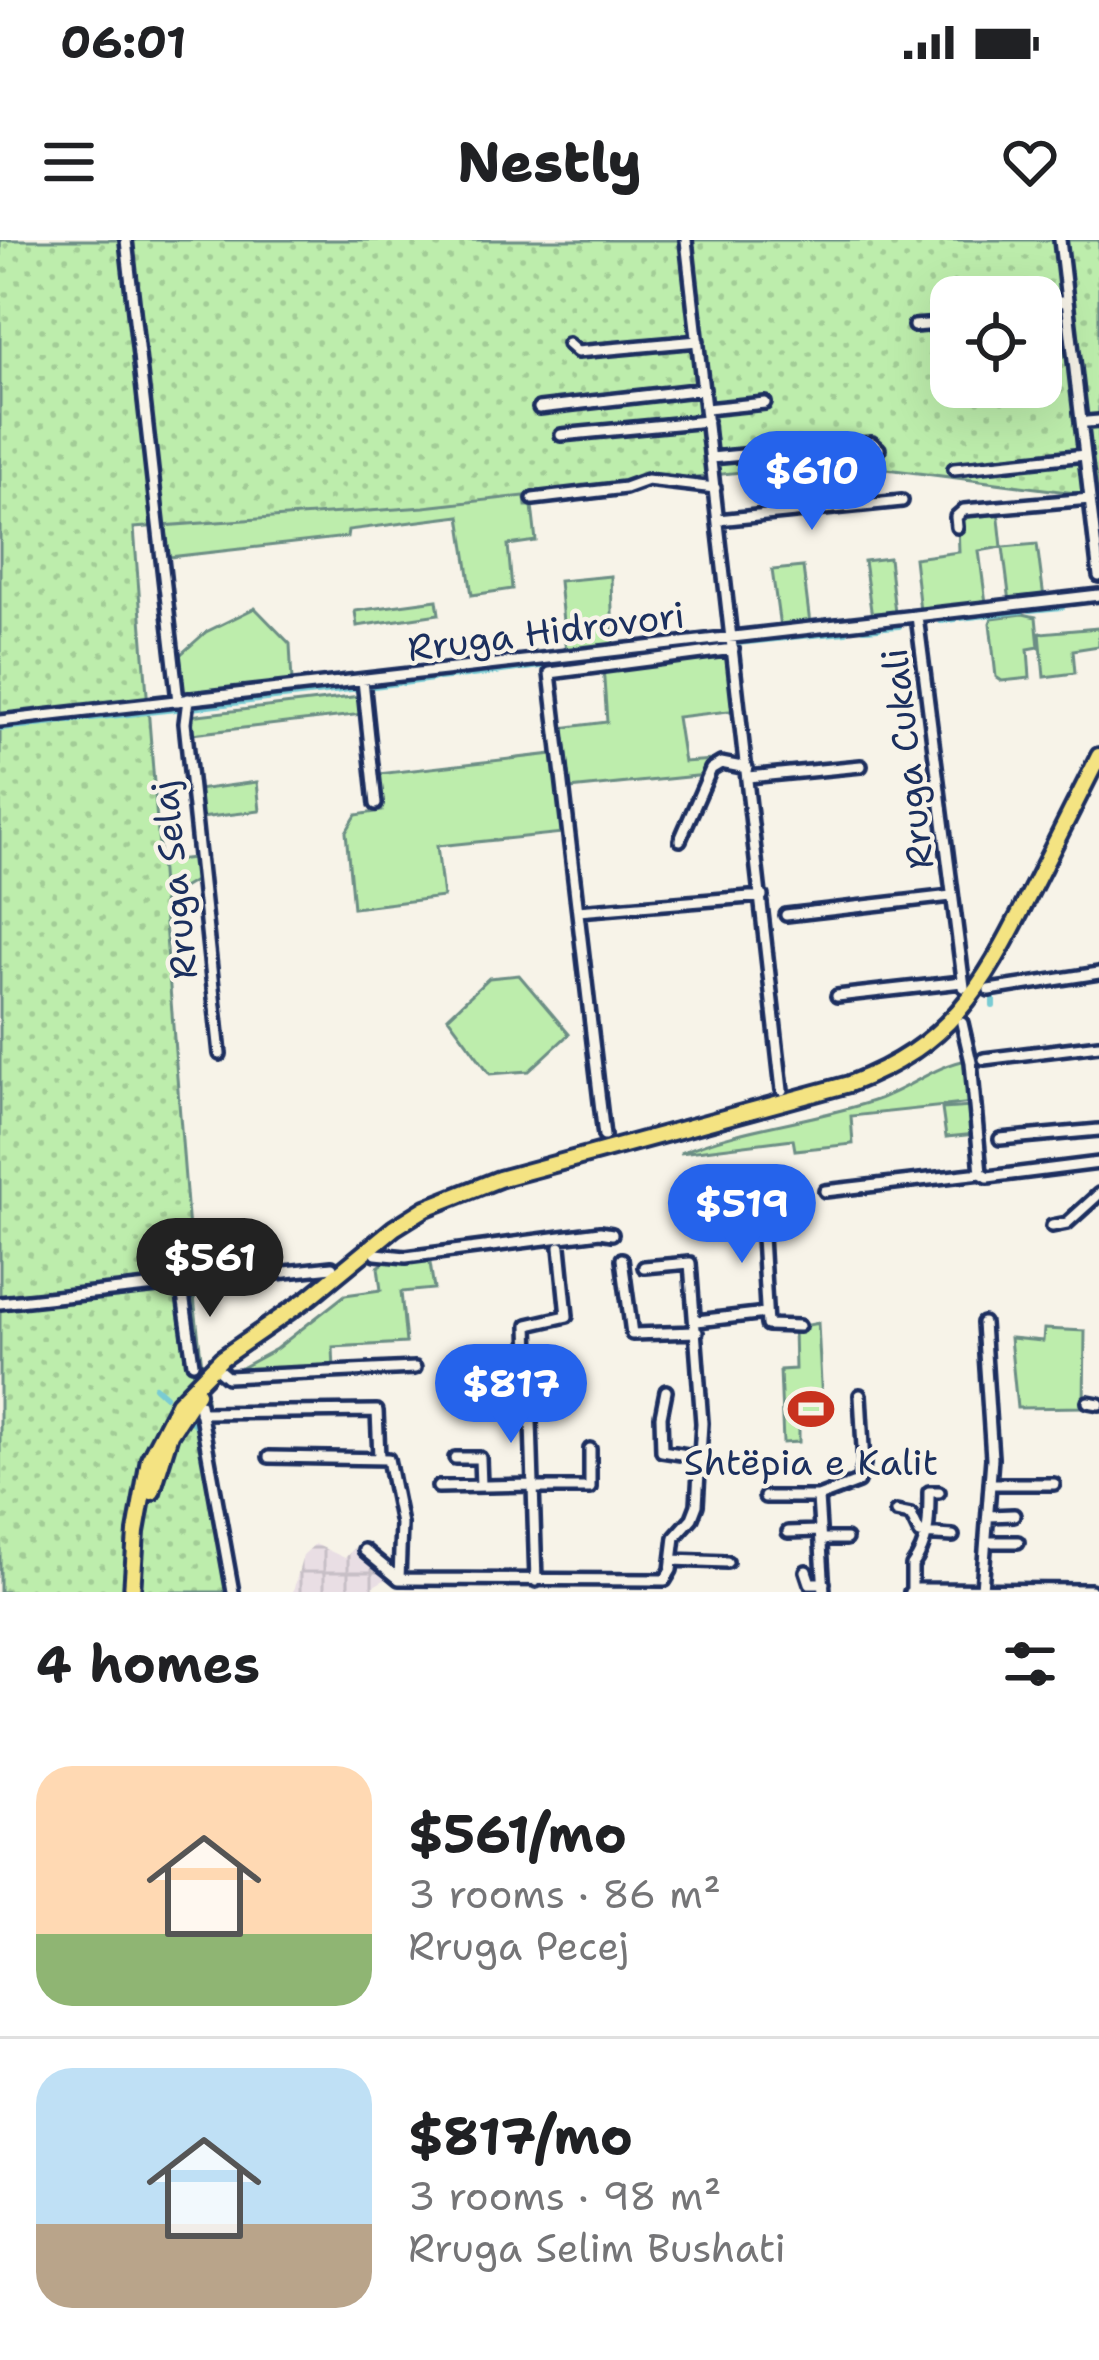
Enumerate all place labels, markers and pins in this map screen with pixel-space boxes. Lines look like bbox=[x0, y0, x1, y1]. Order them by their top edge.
pin: $610 bbox=[741, 431, 883, 533]
pin: $519 bbox=[671, 1164, 813, 1266]
pin: $561 bbox=[139, 1218, 281, 1320]
pin: $817 bbox=[440, 1344, 582, 1446]
sports icon: Shtëpia e Kalit bbox=[786, 1384, 836, 1434]
place label: Shtëpia e Kalit bbox=[684, 1438, 938, 1487]

